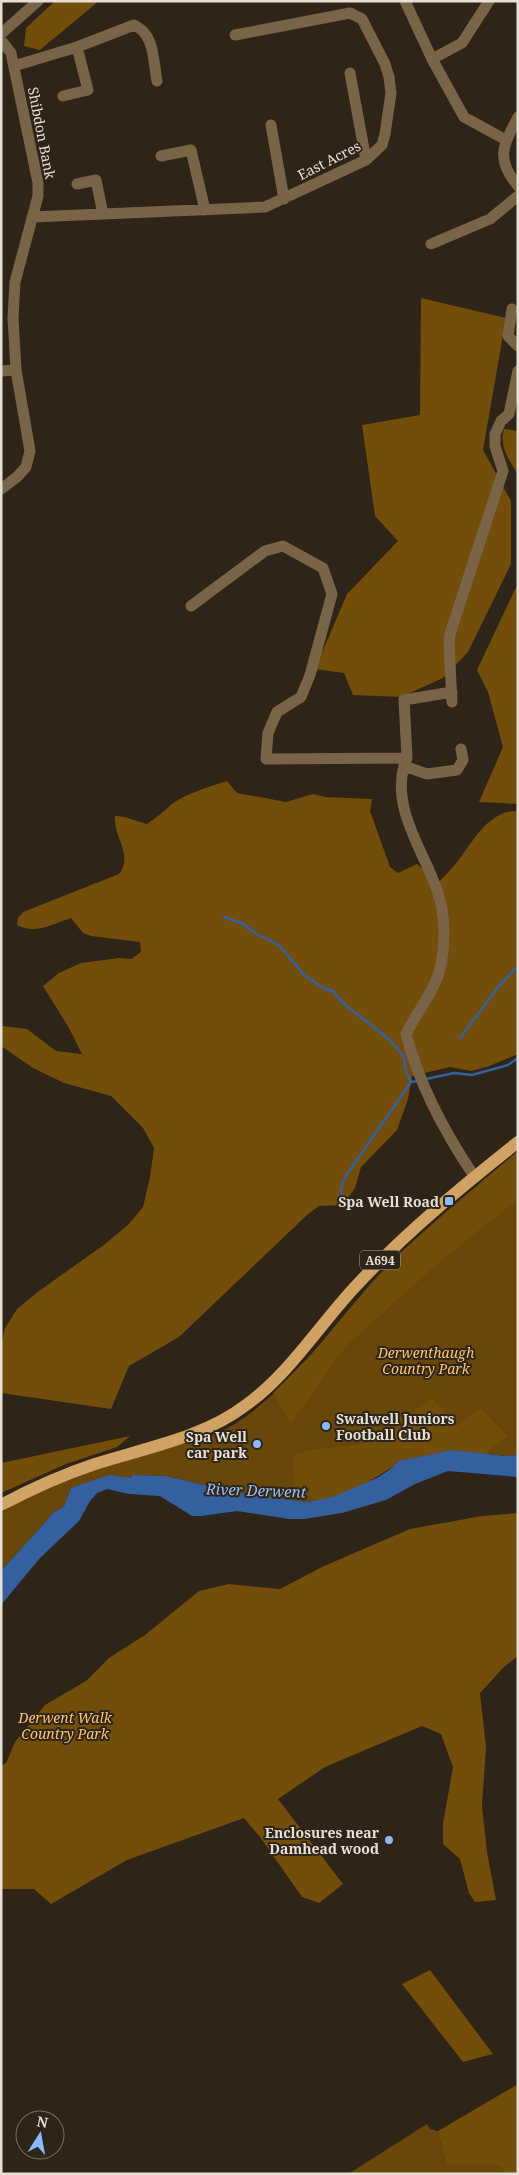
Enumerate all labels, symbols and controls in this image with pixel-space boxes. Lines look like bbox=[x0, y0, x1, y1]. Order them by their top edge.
street label: Shibdon Bank bbox=[24, 85, 60, 181]
street label: East Acres bbox=[294, 136, 364, 184]
place label: Spa Well Road bbox=[338, 1192, 439, 1211]
marker: Spa Well Road bbox=[443, 1195, 455, 1207]
road number: A694 bbox=[360, 1250, 400, 1270]
park label: Derwenthaugh Country Park bbox=[377, 1343, 475, 1378]
place label: Swalwell Juniors Football Club bbox=[336, 1409, 455, 1444]
marker: Swalwell Juniors Football Club bbox=[320, 1420, 332, 1432]
place label: Spa Well car park bbox=[186, 1427, 247, 1462]
marker: Spa Well car park bbox=[251, 1438, 263, 1450]
water label: River Derwent bbox=[204, 1478, 307, 1502]
park label: Derwent Walk Country Park bbox=[17, 1708, 113, 1743]
place label: Enclosures near Damhead wood bbox=[265, 1823, 380, 1858]
marker: Enclosures near Damhead wood bbox=[383, 1834, 395, 1846]
north arrow bbox=[15, 2110, 65, 2160]
text: N bbox=[35, 2111, 50, 2132]

